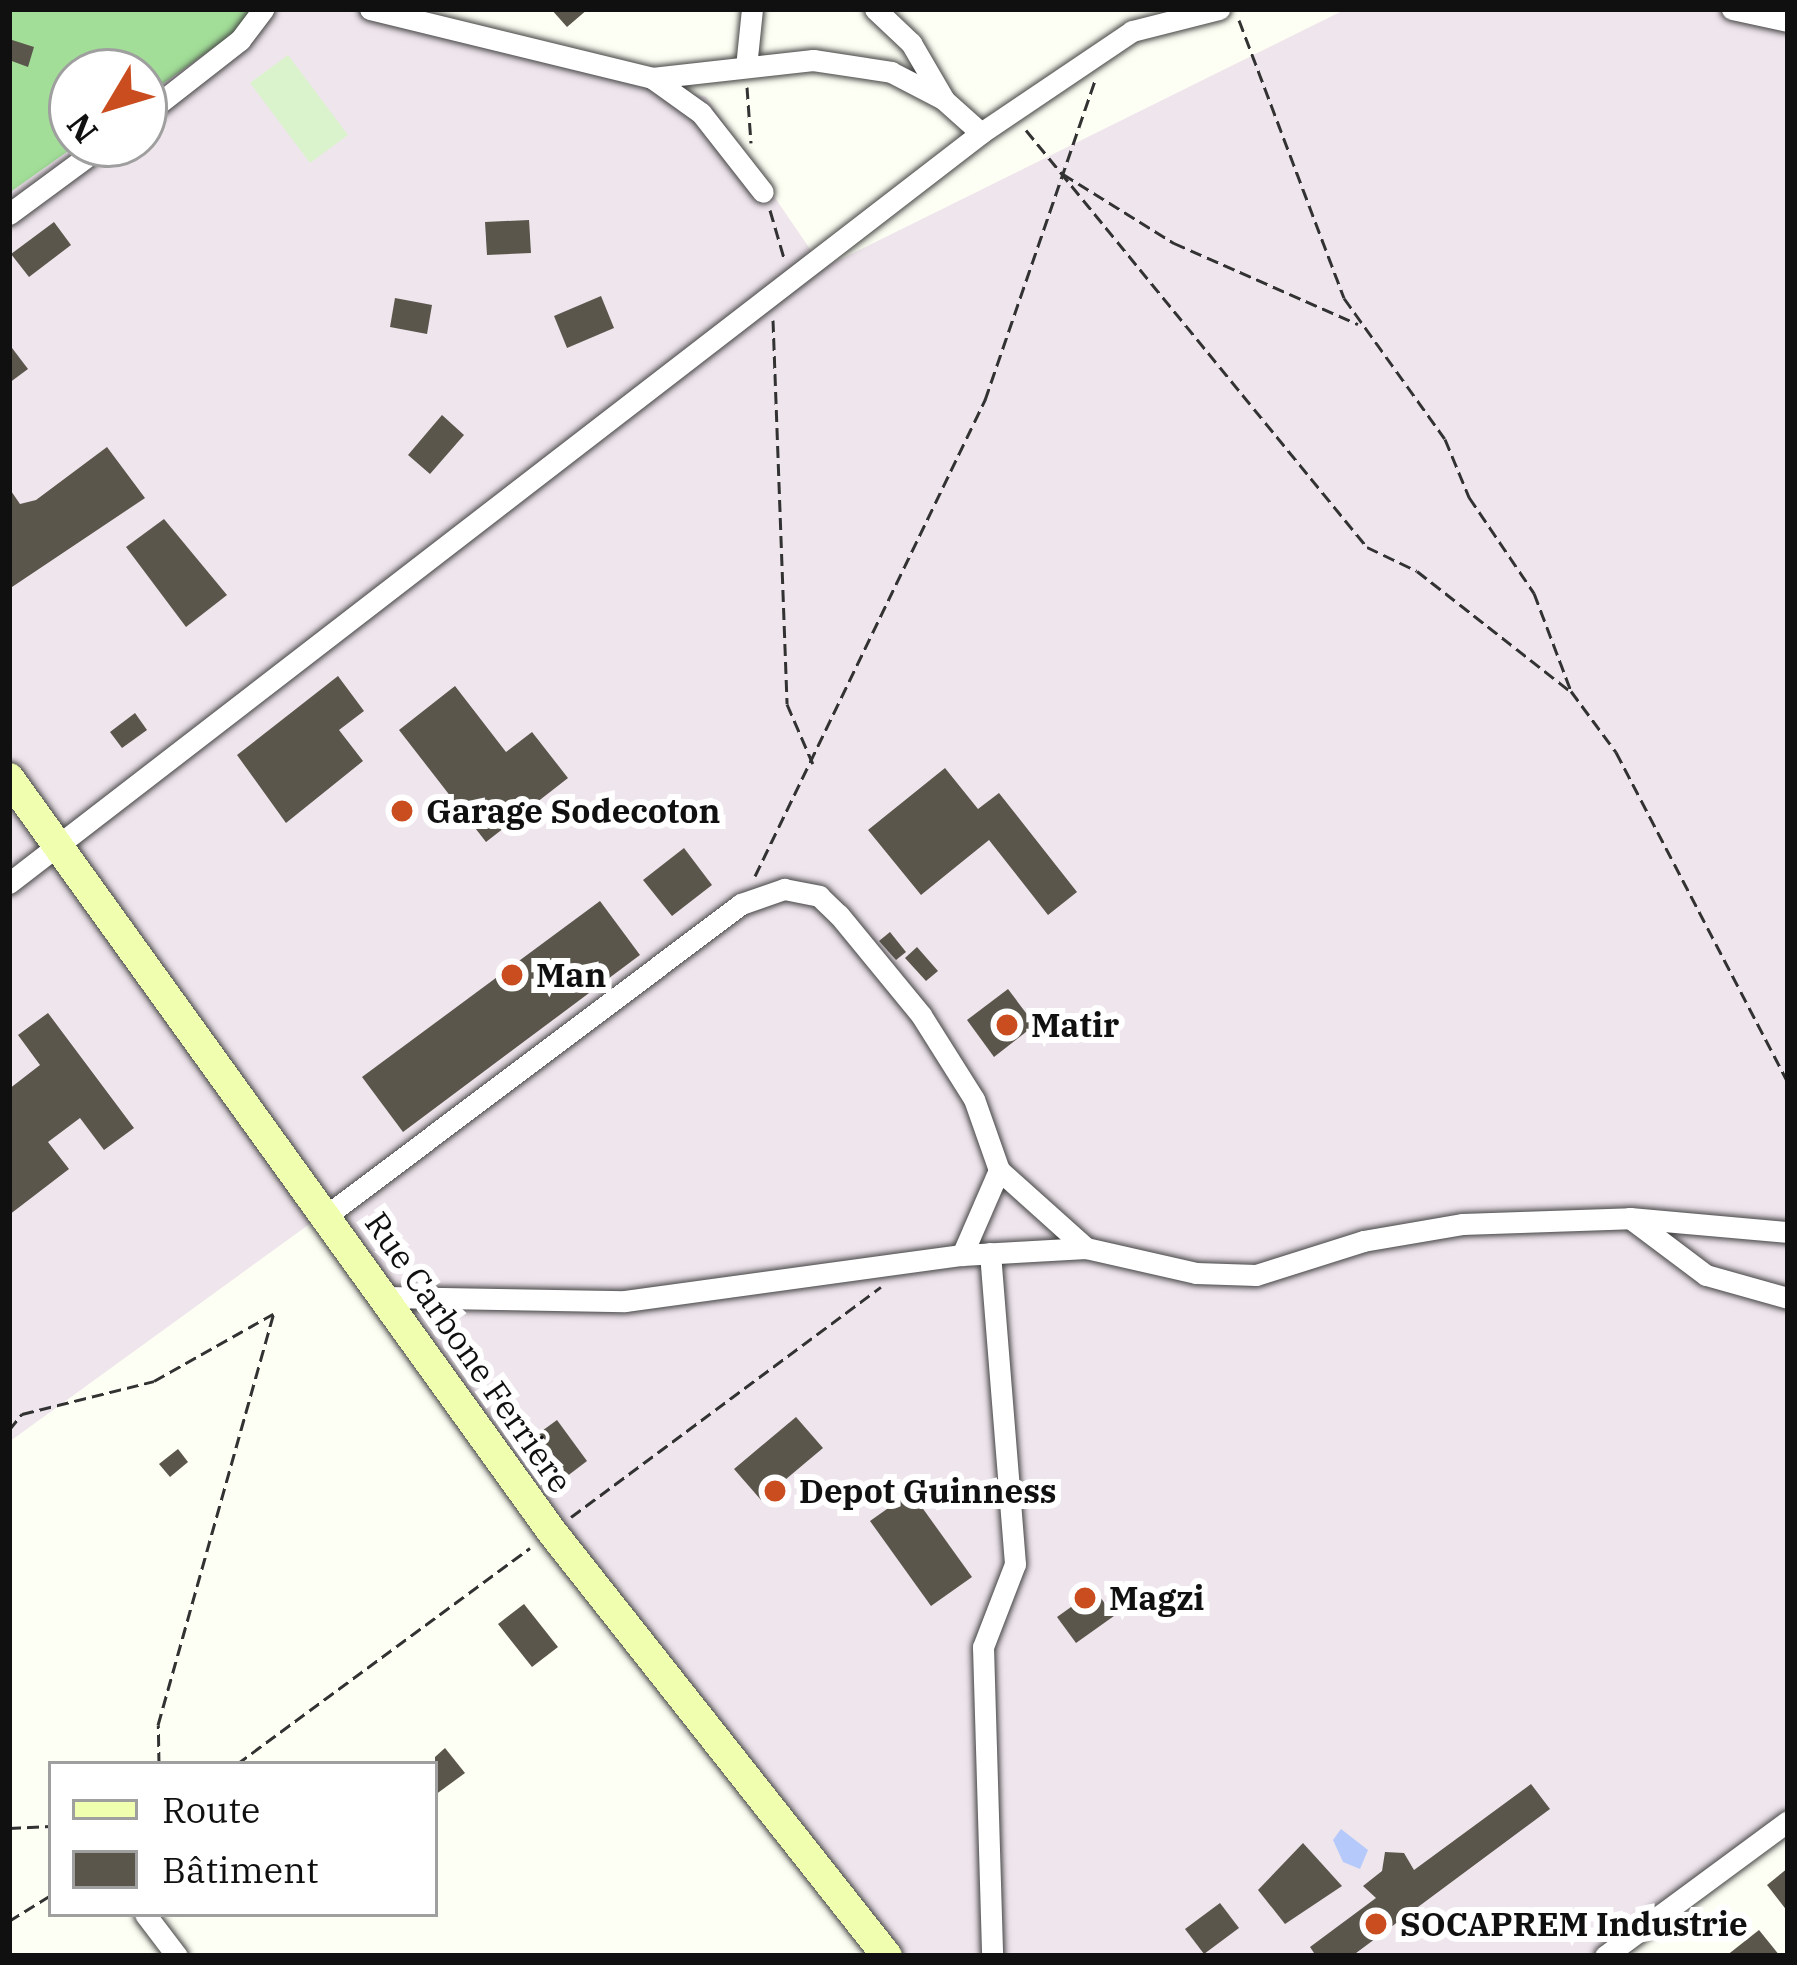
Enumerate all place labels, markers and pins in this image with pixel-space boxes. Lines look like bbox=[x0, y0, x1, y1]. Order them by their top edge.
place label: Garage Sodecoton bbox=[426, 791, 720, 831]
marker: Garage Sodecoton bbox=[389, 798, 415, 824]
place label: Man bbox=[536, 955, 606, 995]
marker: Man bbox=[499, 962, 525, 988]
place label: Matir bbox=[1031, 1005, 1119, 1045]
marker: Matir bbox=[994, 1012, 1020, 1038]
place label: Depot Guinness bbox=[799, 1471, 1056, 1511]
marker: Depot Guinness bbox=[762, 1478, 788, 1504]
place label: Magzi bbox=[1109, 1578, 1204, 1618]
marker: Magzi bbox=[1072, 1585, 1098, 1611]
place label: SOCAPREM Industrie bbox=[1400, 1904, 1748, 1944]
marker: SOCAPREM Industrie bbox=[1363, 1911, 1389, 1937]

